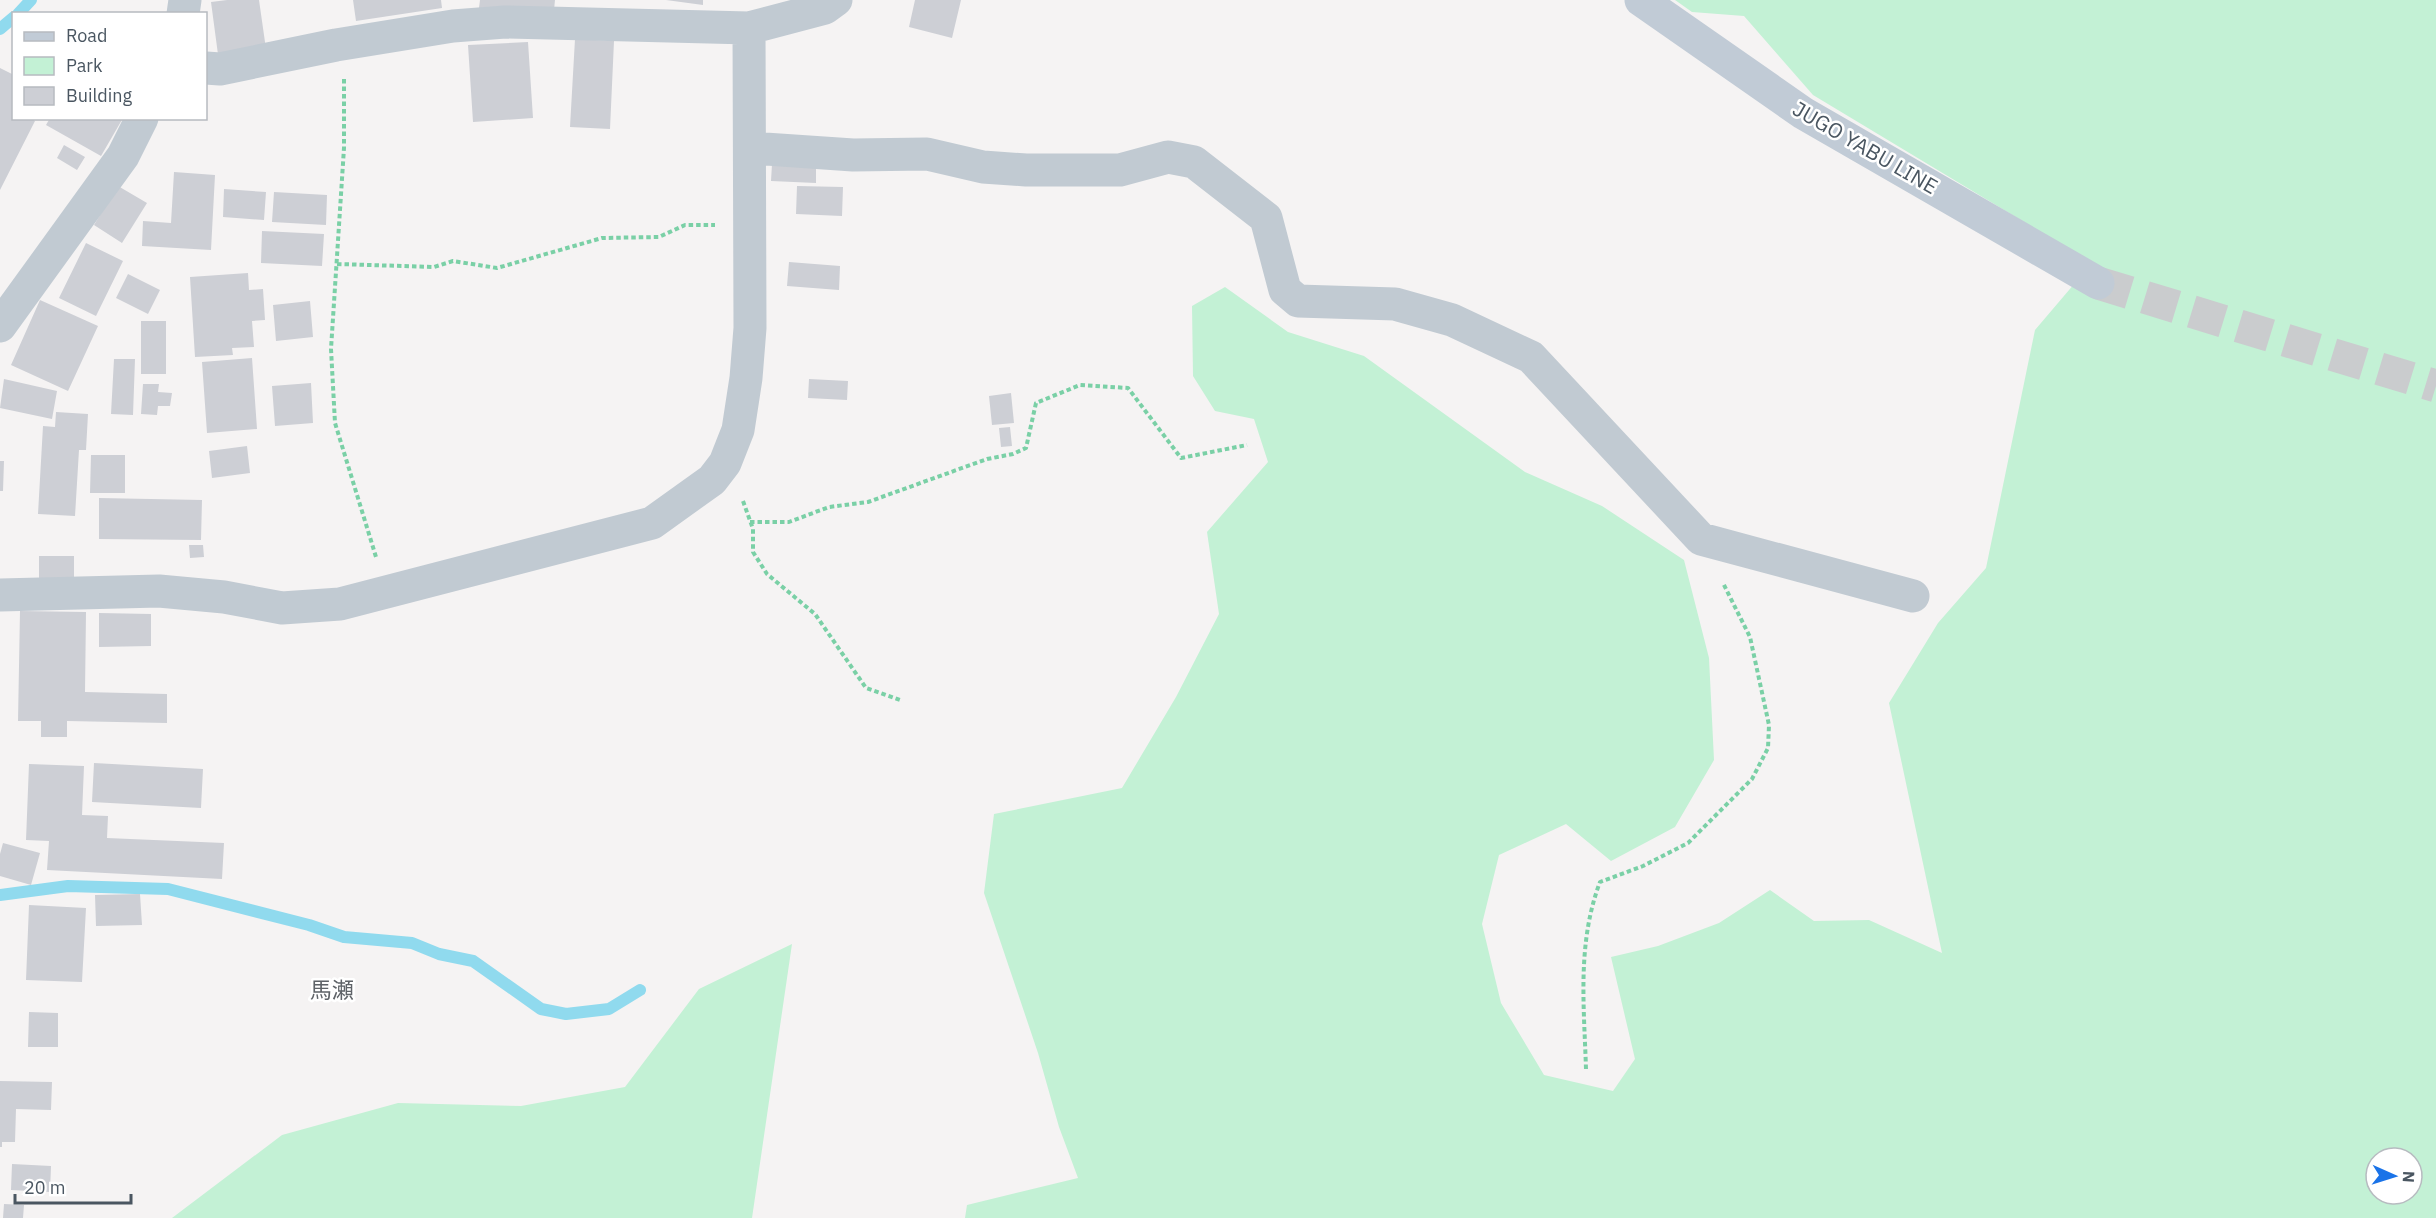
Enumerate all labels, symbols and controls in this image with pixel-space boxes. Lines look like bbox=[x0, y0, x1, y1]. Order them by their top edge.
legend bbox=[12, 12, 207, 120]
text: Road bbox=[66, 24, 107, 47]
text: Park bbox=[66, 54, 103, 77]
text: Building bbox=[66, 84, 133, 107]
street label: JUGO YABU LINE bbox=[1788, 94, 1943, 200]
district label: 馬瀬 bbox=[310, 975, 354, 1004]
north arrow bbox=[2364, 1146, 2424, 1206]
scale bar bbox=[15, 1167, 130, 1205]
text: N bbox=[2399, 1170, 2419, 1183]
text: 20 m bbox=[24, 1176, 66, 1199]

